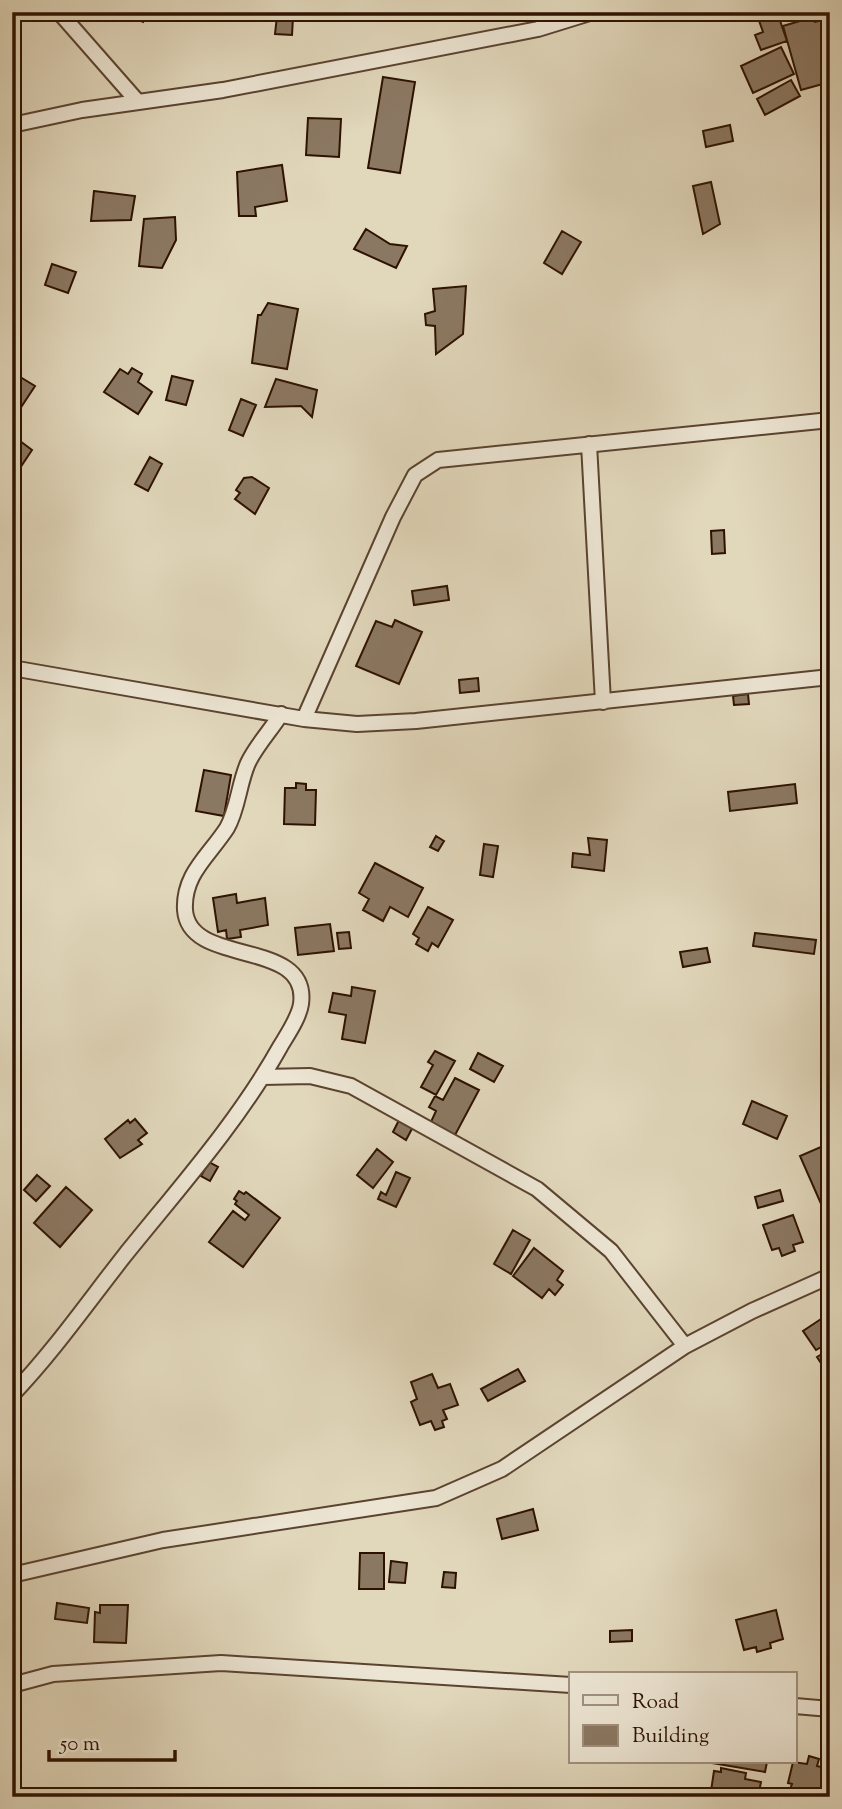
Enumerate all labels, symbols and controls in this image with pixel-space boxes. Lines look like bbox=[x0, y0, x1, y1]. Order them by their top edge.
legend bbox=[569, 1672, 796, 1764]
text: Road bbox=[632, 1688, 679, 1718]
scale bar bbox=[49, 1718, 175, 1762]
text: Building bbox=[632, 1722, 709, 1752]
text: 50 m bbox=[59, 1730, 100, 1760]

